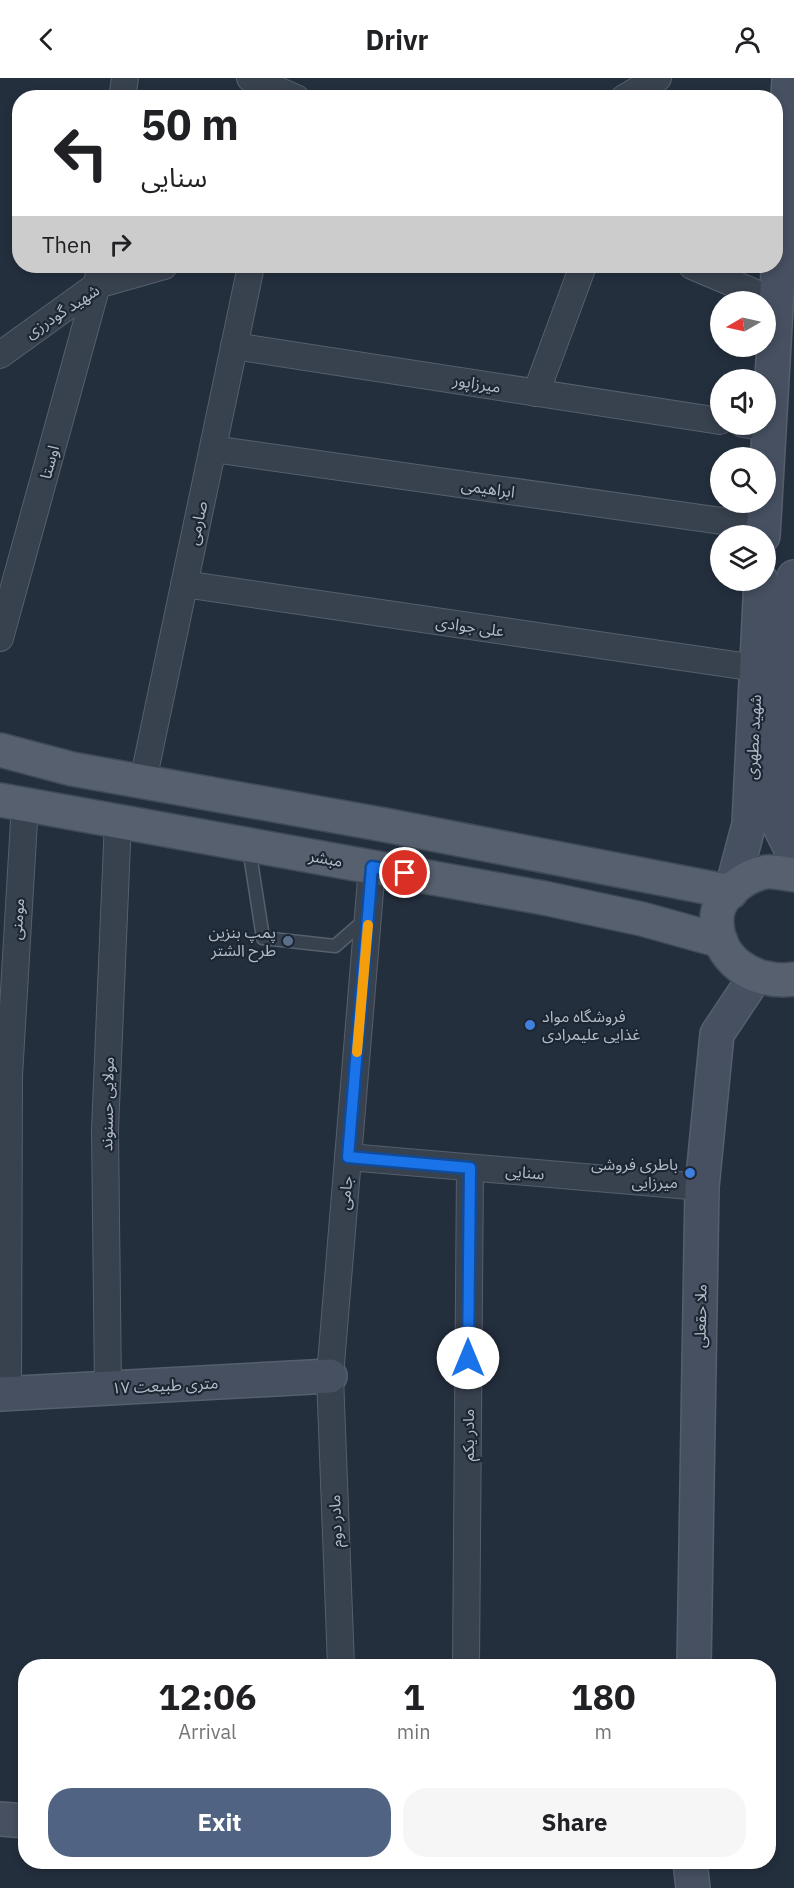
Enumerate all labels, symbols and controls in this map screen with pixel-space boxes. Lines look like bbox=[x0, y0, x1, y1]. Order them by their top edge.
text: Drivr bbox=[366, 22, 428, 57]
icon: back bbox=[30, 23, 63, 56]
icon: person bbox=[731, 23, 764, 56]
text: 50 m bbox=[141, 97, 239, 152]
icon: left bbox=[42, 114, 120, 192]
text: سنایی bbox=[141, 159, 207, 194]
icon: right bbox=[104, 228, 137, 261]
text: Then bbox=[42, 230, 92, 259]
street label: شهید گودرزی bbox=[21, 280, 103, 342]
north arrow bbox=[710, 291, 776, 357]
map controls bbox=[710, 291, 776, 591]
street label: میرزاپور bbox=[450, 369, 502, 398]
button: sound bbox=[710, 369, 776, 435]
street label: اوستا bbox=[35, 443, 63, 481]
button: search bbox=[710, 447, 776, 513]
street label: ابراهیمی bbox=[460, 474, 516, 502]
street label: صارمی bbox=[183, 499, 211, 547]
button: layers bbox=[710, 525, 776, 591]
street label: علی جوادی bbox=[434, 611, 506, 641]
street label: شهید مطهری bbox=[741, 694, 765, 780]
street label: مبشر bbox=[307, 845, 344, 871]
pin bbox=[379, 847, 430, 898]
icon: arrive bbox=[388, 856, 421, 889]
street label: مومنی bbox=[6, 898, 28, 940]
place label: پمپ بنزین طرح الشتر bbox=[209, 922, 276, 963]
marker: پمپ بنزین طرح الشتر bbox=[281, 934, 295, 948]
place label: فروشگاه مواد غذایی علیمرادی bbox=[542, 1006, 640, 1044]
marker: فروشگاه مواد غذایی علیمرادی bbox=[523, 1018, 537, 1032]
street label: مولایی حسنوند bbox=[96, 1057, 118, 1151]
place label: باطری فروشی میرزایی bbox=[591, 1154, 678, 1192]
street label: سنایی bbox=[505, 1160, 545, 1184]
marker: باطری فروشی میرزایی bbox=[683, 1166, 697, 1180]
street label: جامی bbox=[334, 1175, 356, 1211]
street label: ملا حقعلی bbox=[689, 1284, 711, 1348]
position arrow bbox=[436, 1326, 500, 1390]
street label: ۱۷ متری طبیعت bbox=[111, 1372, 219, 1398]
street label: مادر یکم bbox=[458, 1409, 481, 1461]
street label: مادر دوم bbox=[324, 1494, 349, 1548]
text: 12:06 bbox=[158, 1673, 257, 1720]
text: 1 bbox=[403, 1673, 425, 1720]
text: 180 bbox=[571, 1673, 636, 1720]
text: Arrival bbox=[178, 1718, 237, 1745]
text: min bbox=[397, 1718, 431, 1745]
text: m bbox=[595, 1718, 612, 1745]
button: Exit bbox=[48, 1788, 391, 1857]
button: Share bbox=[403, 1788, 746, 1857]

